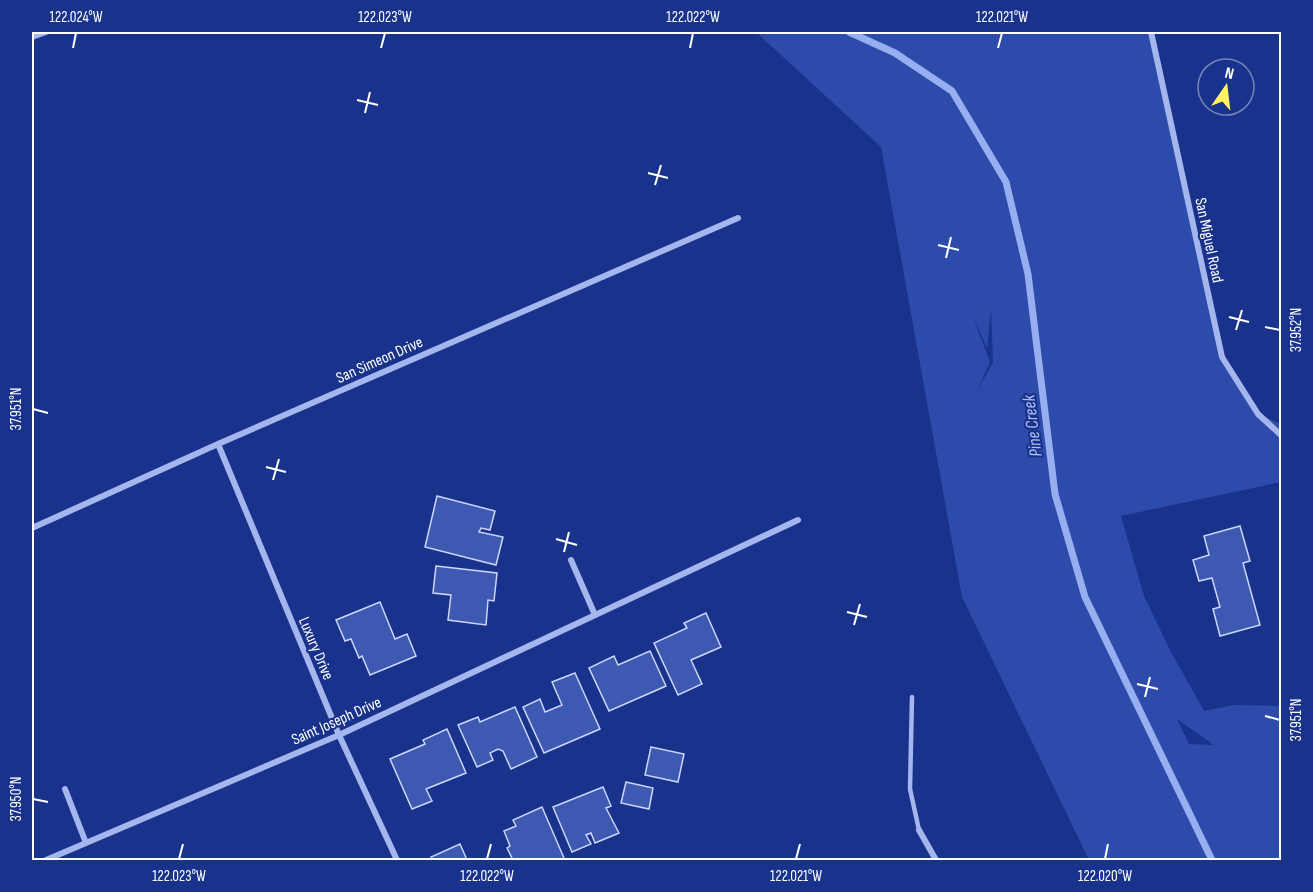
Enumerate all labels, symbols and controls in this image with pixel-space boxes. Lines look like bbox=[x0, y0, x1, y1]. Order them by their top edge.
text: 122.024°W bbox=[50, 8, 103, 27]
text: 122.023°W bbox=[358, 8, 412, 27]
text: 122.022°W bbox=[666, 8, 720, 27]
text: 122.021°W bbox=[976, 8, 1028, 27]
north arrow bbox=[1196, 57, 1256, 117]
text: N bbox=[1223, 64, 1236, 84]
street label: San Miguel Road bbox=[1190, 196, 1227, 285]
text: 37.952°N bbox=[1287, 308, 1306, 352]
street label: San Simeon Drive bbox=[333, 333, 426, 388]
text: 37.951°N bbox=[7, 388, 26, 430]
water label: Pine Creek bbox=[1018, 393, 1047, 458]
street label: Luxury Drive bbox=[294, 614, 337, 683]
street label: Saint Joseph Drive bbox=[289, 693, 385, 750]
text: 37.951°N bbox=[1287, 699, 1306, 741]
text: 37.950°N bbox=[7, 777, 26, 821]
text: 122.023°W bbox=[152, 867, 206, 886]
text: 122.022°W bbox=[460, 867, 514, 886]
text: 122.021°W bbox=[770, 867, 822, 886]
text: 122.020°W bbox=[1078, 867, 1132, 886]

